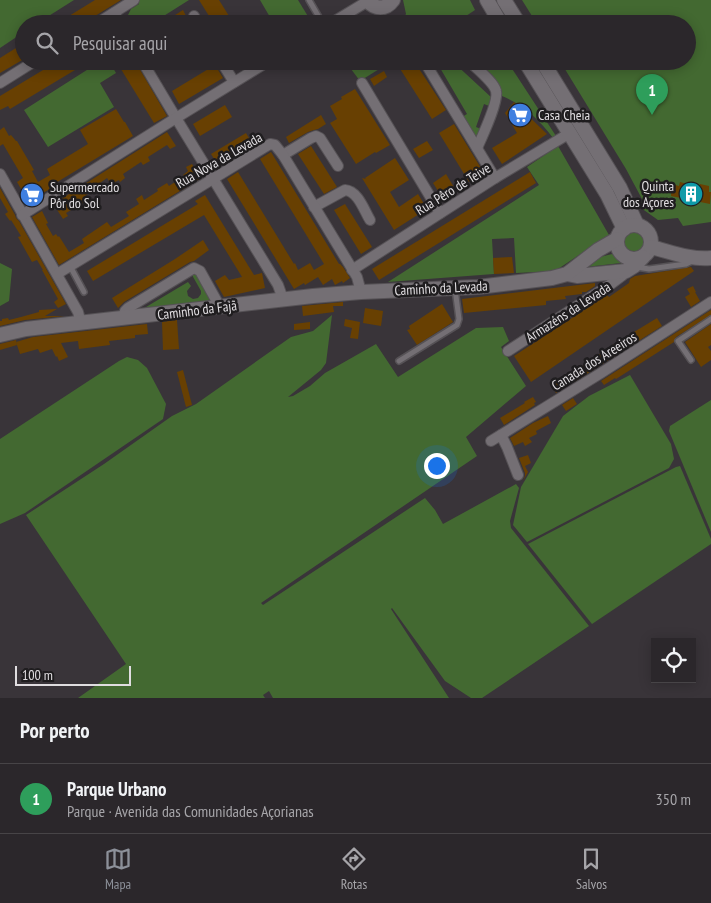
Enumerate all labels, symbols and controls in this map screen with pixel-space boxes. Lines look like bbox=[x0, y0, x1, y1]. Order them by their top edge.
search box bbox=[15, 15, 696, 70]
icon: search bbox=[33, 29, 61, 57]
text: Pesquisar aqui bbox=[73, 31, 167, 55]
pin: 1 bbox=[636, 74, 668, 115]
supermarket icon: Casa Cheia bbox=[507, 102, 533, 128]
place label: Casa Cheia bbox=[538, 106, 590, 124]
street label: Rua Nova da Levada bbox=[173, 128, 265, 192]
street label: Rua Pêro de Teive bbox=[412, 159, 494, 219]
place label: Quinta dos Açores bbox=[623, 177, 674, 211]
place label: Supermercado Pôr do Sol bbox=[50, 178, 119, 212]
building icon: Quinta dos Açores bbox=[678, 181, 704, 207]
supermarket icon: Supermercado Pôr do Sol bbox=[19, 182, 45, 208]
street label: Caminho da Levada bbox=[394, 277, 488, 299]
street label: Armazéns da Levada bbox=[522, 278, 614, 346]
street label: Caminho da Fajã bbox=[156, 296, 238, 324]
street label: Canada dos Areeiros bbox=[548, 327, 640, 394]
your location bbox=[424, 453, 450, 479]
map controls bbox=[651, 638, 696, 683]
button: locate bbox=[651, 638, 696, 683]
scale bar bbox=[15, 663, 131, 686]
text: 100 m bbox=[22, 666, 53, 684]
text: Por perto bbox=[20, 717, 90, 744]
text: Parque Urbano bbox=[67, 777, 167, 801]
text: 1 bbox=[32, 789, 40, 809]
text: 350 m bbox=[656, 789, 691, 809]
text: Parque · Avenida das Comunidades Açorianas bbox=[67, 801, 314, 821]
tab: Mapa bbox=[104, 845, 132, 893]
tab: Rotas bbox=[340, 845, 368, 893]
tab: Salvos bbox=[576, 845, 607, 893]

